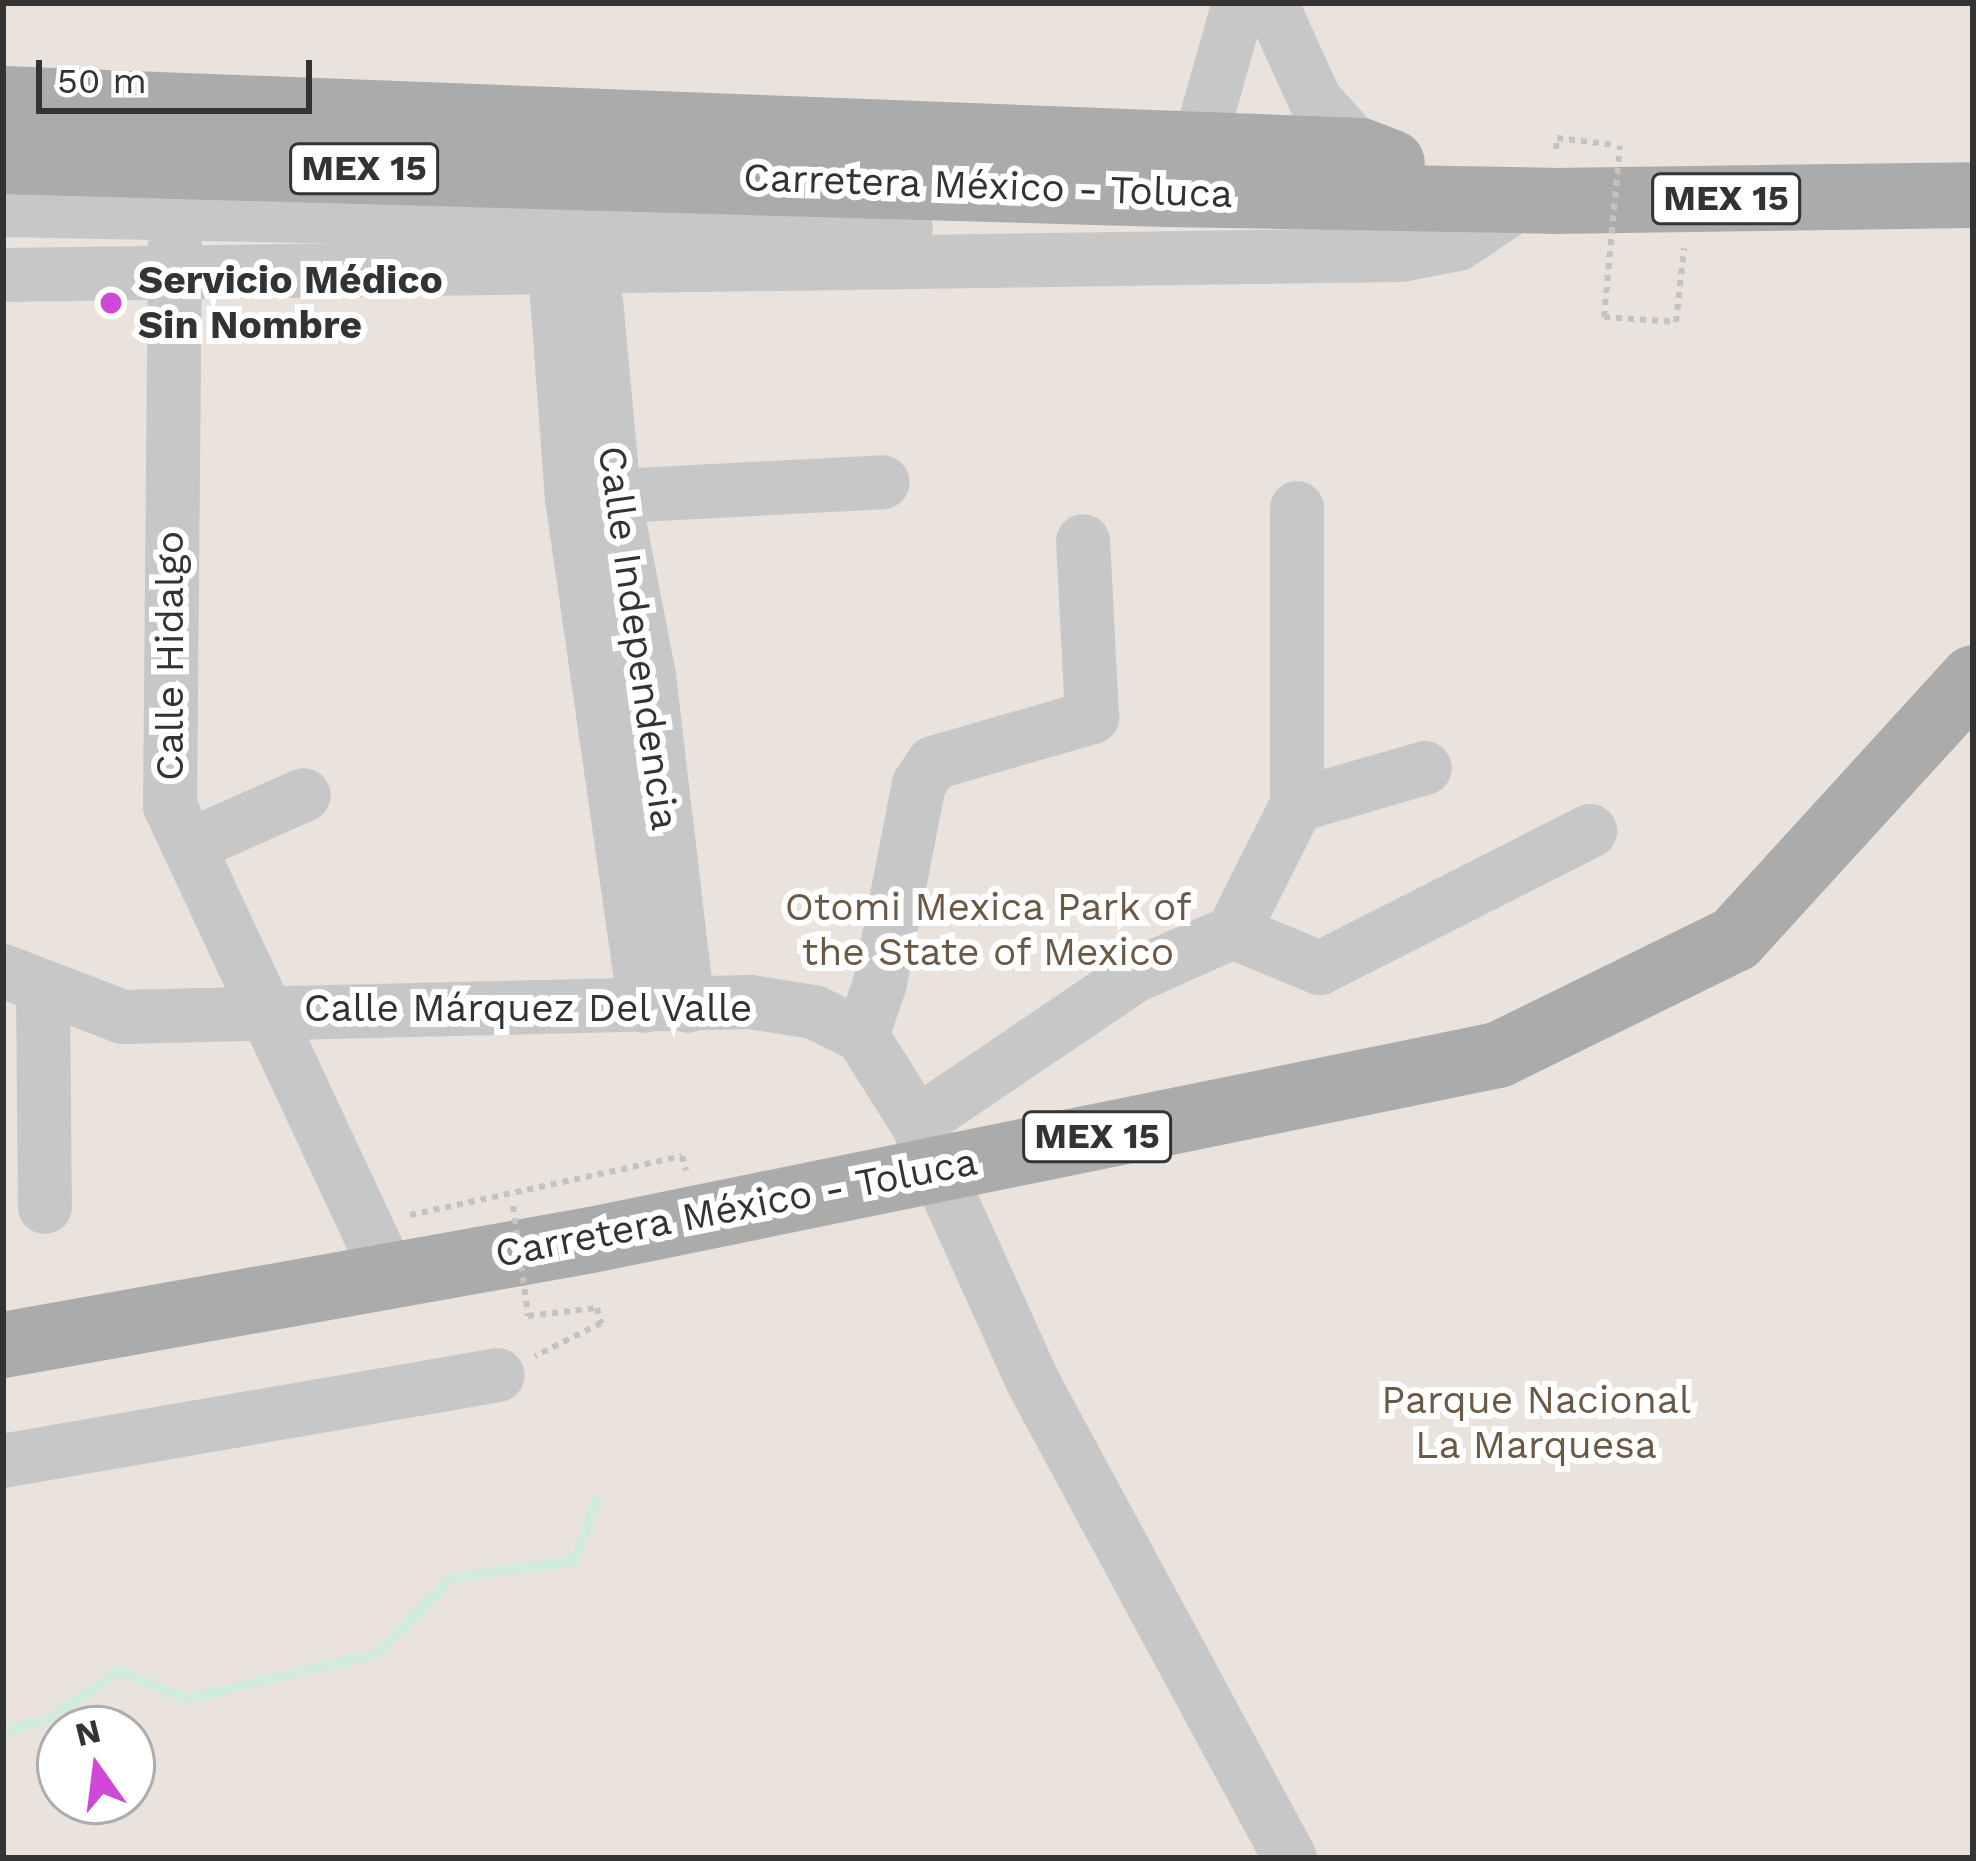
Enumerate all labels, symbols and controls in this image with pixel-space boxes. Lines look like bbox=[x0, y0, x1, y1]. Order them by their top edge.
scale bar bbox=[42, 36, 318, 110]
text: 50 m bbox=[57, 60, 147, 102]
road number: MEX 15 bbox=[286, 139, 442, 199]
street label: Carretera México - Toluca bbox=[741, 154, 1235, 218]
road number: MEX 15 bbox=[1648, 169, 1804, 229]
place label: Servicio Médico Sin Nombre bbox=[138, 258, 443, 349]
marker: Servicio Médico Sin Nombre bbox=[95, 287, 127, 319]
street label: Calle Independencia bbox=[588, 443, 688, 833]
street label: Calle Hidalgo bbox=[147, 531, 193, 781]
park label: Otomi Mexica Park of the State of Mexico bbox=[784, 885, 1192, 976]
street label: Calle Márquez Del Valle bbox=[302, 985, 754, 1031]
road number: MEX 15 bbox=[1019, 1107, 1175, 1167]
street label: Carretera México - Toluca bbox=[490, 1138, 982, 1278]
park label: Parque Nacional La Marquesa bbox=[1381, 1378, 1691, 1469]
north arrow bbox=[36, 1705, 156, 1825]
text: N bbox=[71, 1711, 104, 1754]

